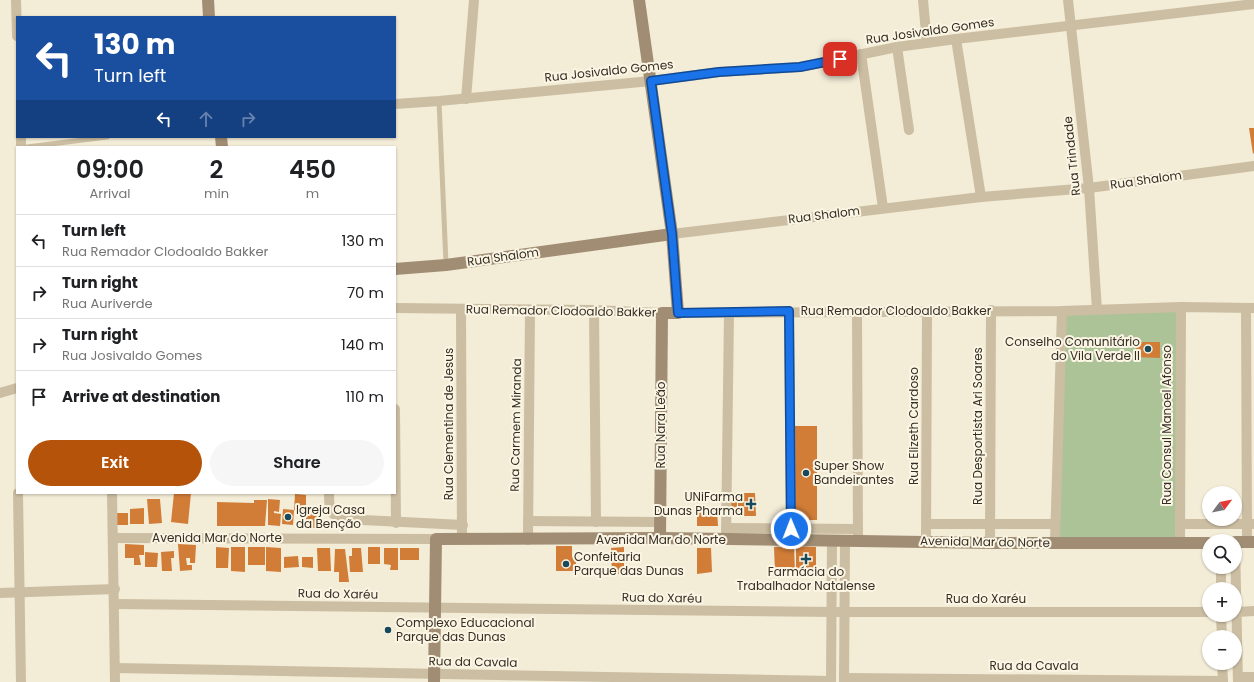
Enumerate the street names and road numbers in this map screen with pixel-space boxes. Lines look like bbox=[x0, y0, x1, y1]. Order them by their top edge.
street label: Rua Josivaldo Gomes bbox=[865, 13, 995, 48]
street label: Rua Josivaldo Gomes bbox=[544, 55, 674, 86]
street label: Rua Trindade bbox=[1059, 116, 1084, 197]
street label: Rua Shalom bbox=[1109, 166, 1183, 193]
street label: Rua Shalom bbox=[787, 202, 861, 227]
street label: Rua Shalom bbox=[466, 243, 540, 270]
street label: Rua Remador Clodoaldo Bakker bbox=[466, 300, 657, 321]
street label: Rua Remador Clodoaldo Bakker bbox=[801, 302, 992, 319]
street label: Rua Consul Manoel Afonso bbox=[1158, 345, 1175, 505]
street label: Rua Desportista Ari Soares bbox=[969, 347, 986, 505]
street label: Rua Clementina de Jesus bbox=[440, 348, 457, 500]
street label: Rua Carmem Miranda bbox=[506, 358, 525, 492]
street label: Rua Elizeth Cardoso bbox=[905, 367, 922, 485]
street label: Rua Nara Leão bbox=[652, 381, 669, 469]
street label: Avenida Mar do Norte bbox=[152, 529, 282, 546]
street label: Avenida Mar do Norte bbox=[596, 531, 726, 548]
street label: Avenida Mar do Norte bbox=[920, 532, 1050, 551]
street label: Rua do Xaréu bbox=[298, 584, 378, 603]
street label: Rua do Xaréu bbox=[622, 588, 702, 607]
street label: Rua do Xaréu bbox=[946, 590, 1026, 607]
street label: Rua da Cavala bbox=[428, 652, 518, 671]
street label: Rua da Cavala bbox=[989, 657, 1079, 674]

